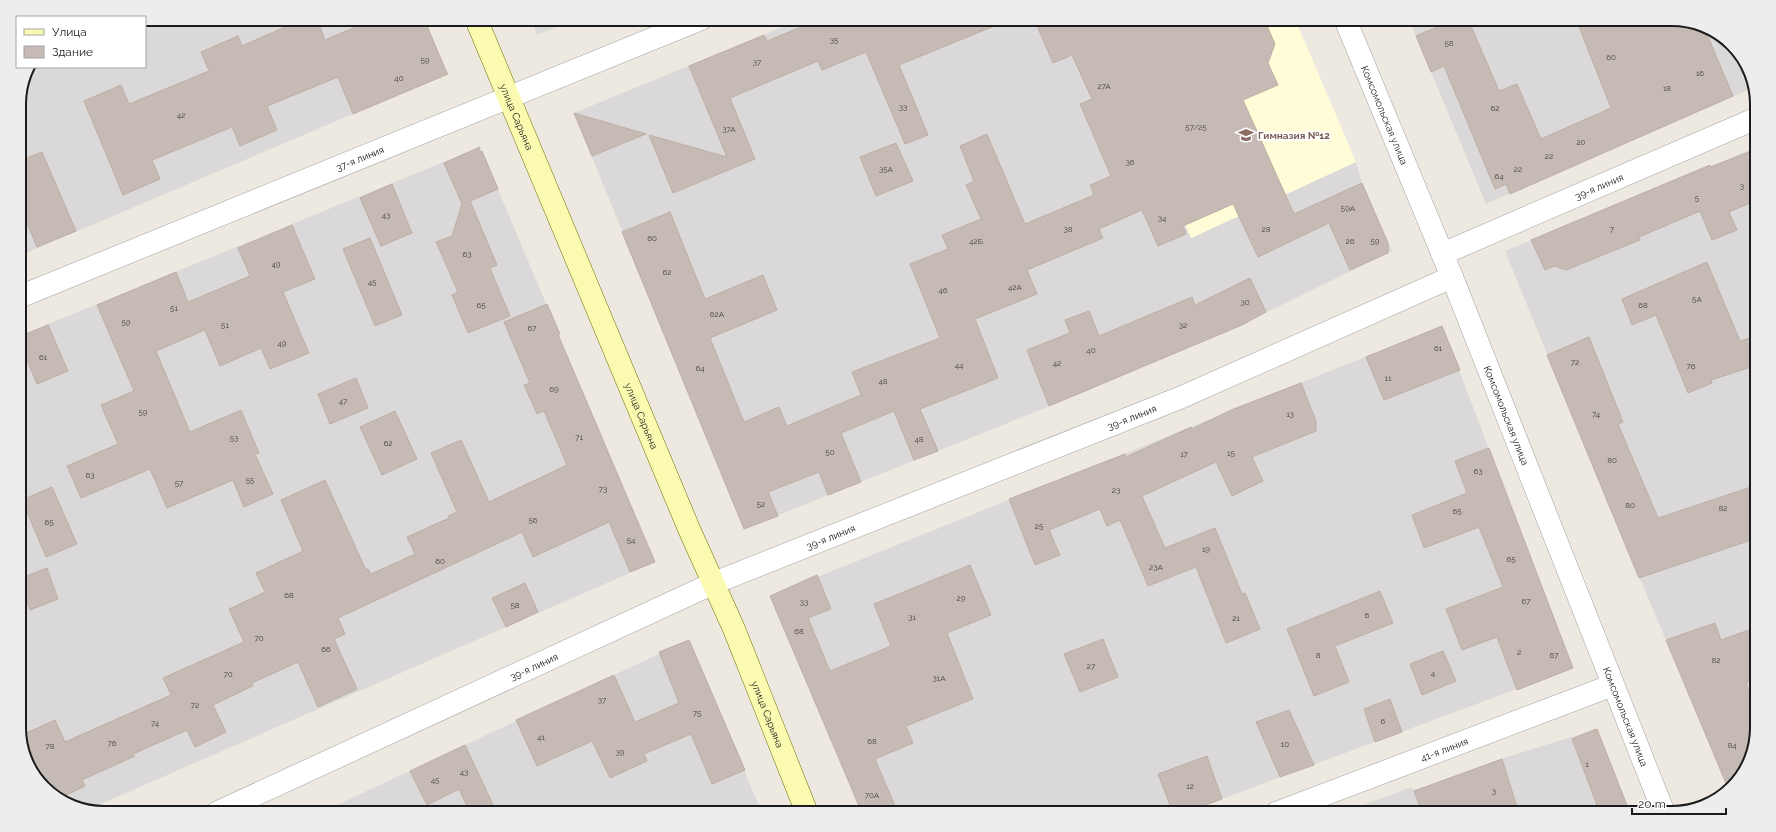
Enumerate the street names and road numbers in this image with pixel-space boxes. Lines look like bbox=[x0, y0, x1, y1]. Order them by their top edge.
street label: Комсомольская улица bbox=[1359, 64, 1410, 166]
street label: улица Сарьяна bbox=[498, 82, 536, 152]
street label: 37-я линия bbox=[334, 143, 385, 173]
street label: 39-я линия bbox=[1573, 171, 1625, 202]
street label: Комсомольская улица bbox=[1482, 364, 1531, 467]
street label: улица Сарьяна bbox=[623, 381, 660, 451]
street label: 39-я линия bbox=[1106, 402, 1158, 432]
street label: 39-я линия bbox=[804, 522, 857, 551]
street label: 39-я линия bbox=[508, 650, 560, 682]
street label: Комсомольская улица bbox=[1601, 665, 1650, 768]
street label: улица Сарьяна bbox=[750, 679, 786, 749]
street label: 41-я линия bbox=[1419, 735, 1470, 763]

